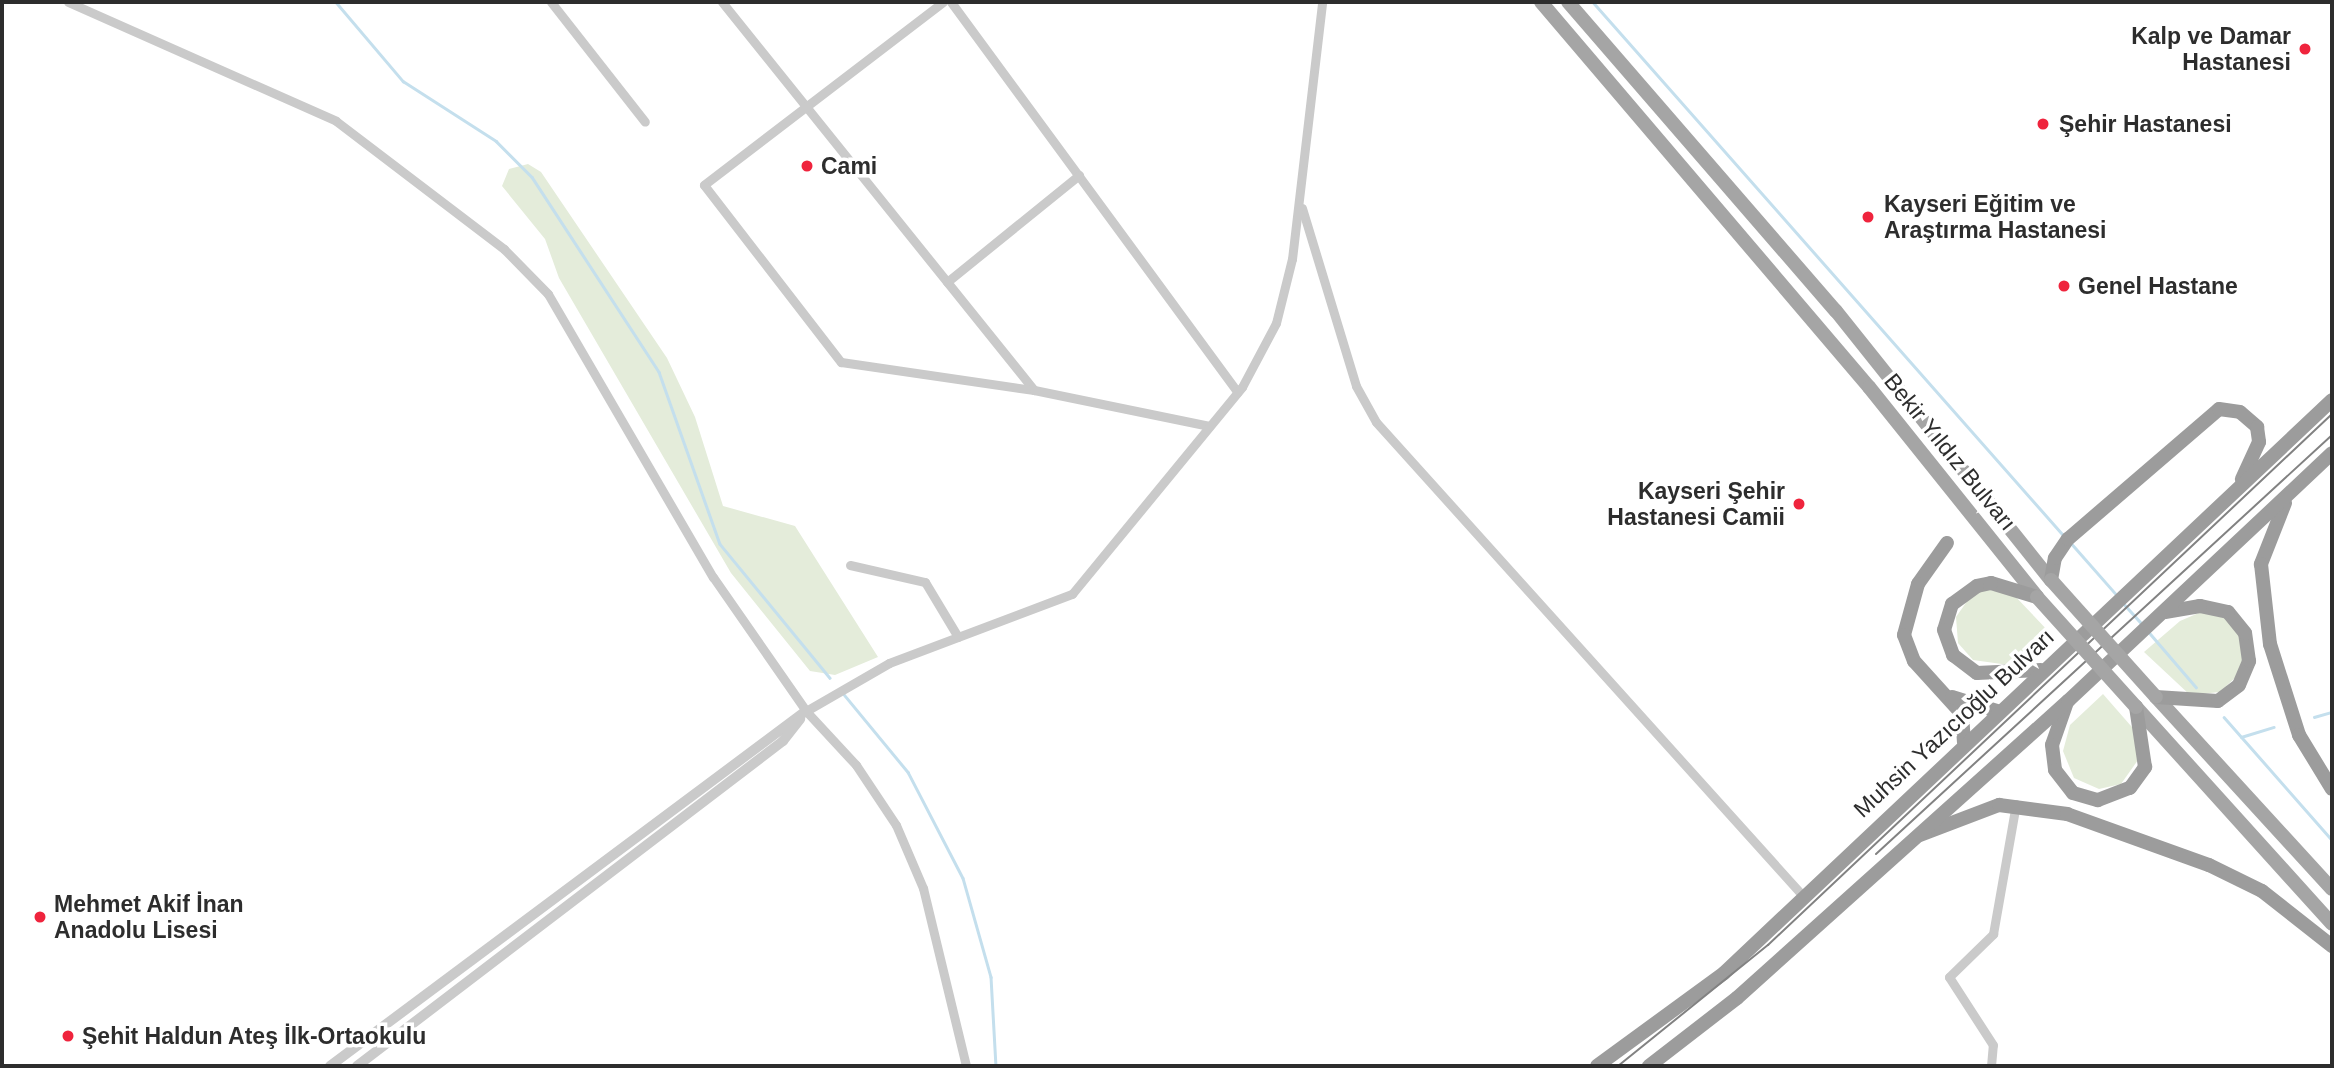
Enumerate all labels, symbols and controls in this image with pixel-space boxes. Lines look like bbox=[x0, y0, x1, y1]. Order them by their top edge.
place label: Kalp ve Damar Hastanesi bbox=[2131, 22, 2291, 76]
marker: Kalp ve Damar Hastanesi bbox=[2297, 41, 2313, 57]
place label: Şehir Hastanesi bbox=[2059, 110, 2232, 138]
marker: Şehir Hastanesi bbox=[2033, 114, 2053, 134]
place label: Cami bbox=[821, 152, 877, 180]
marker: Cami bbox=[799, 158, 815, 174]
place label: Kayseri Eğitim ve Araştırma Hastanesi bbox=[1884, 190, 2106, 244]
marker: Kayseri Eğitim ve Araştırma Hastanesi bbox=[1858, 207, 1878, 227]
place label: Genel Hastane bbox=[2078, 272, 2238, 300]
marker: Genel Hastane bbox=[2056, 278, 2072, 294]
street label: Bekir Yıldız Bulvarı bbox=[1878, 368, 2022, 536]
place label: Kayseri Şehir Hastanesi Camii bbox=[1607, 477, 1785, 531]
marker: Kayseri Şehir Hastanesi Camii bbox=[1791, 496, 1807, 512]
street label: Muhsin Yazıcıoğlu Bulvarı bbox=[1848, 623, 2060, 823]
place label: Mehmet Akif İnan Anadolu Lisesi bbox=[54, 890, 244, 944]
marker: Mehmet Akif İnan Anadolu Lisesi bbox=[32, 909, 48, 925]
place label: Şehit Haldun Ateş İlk-Ortaokulu bbox=[82, 1022, 427, 1050]
marker: Şehit Haldun Ateş İlk-Ortaokulu bbox=[60, 1028, 76, 1044]

